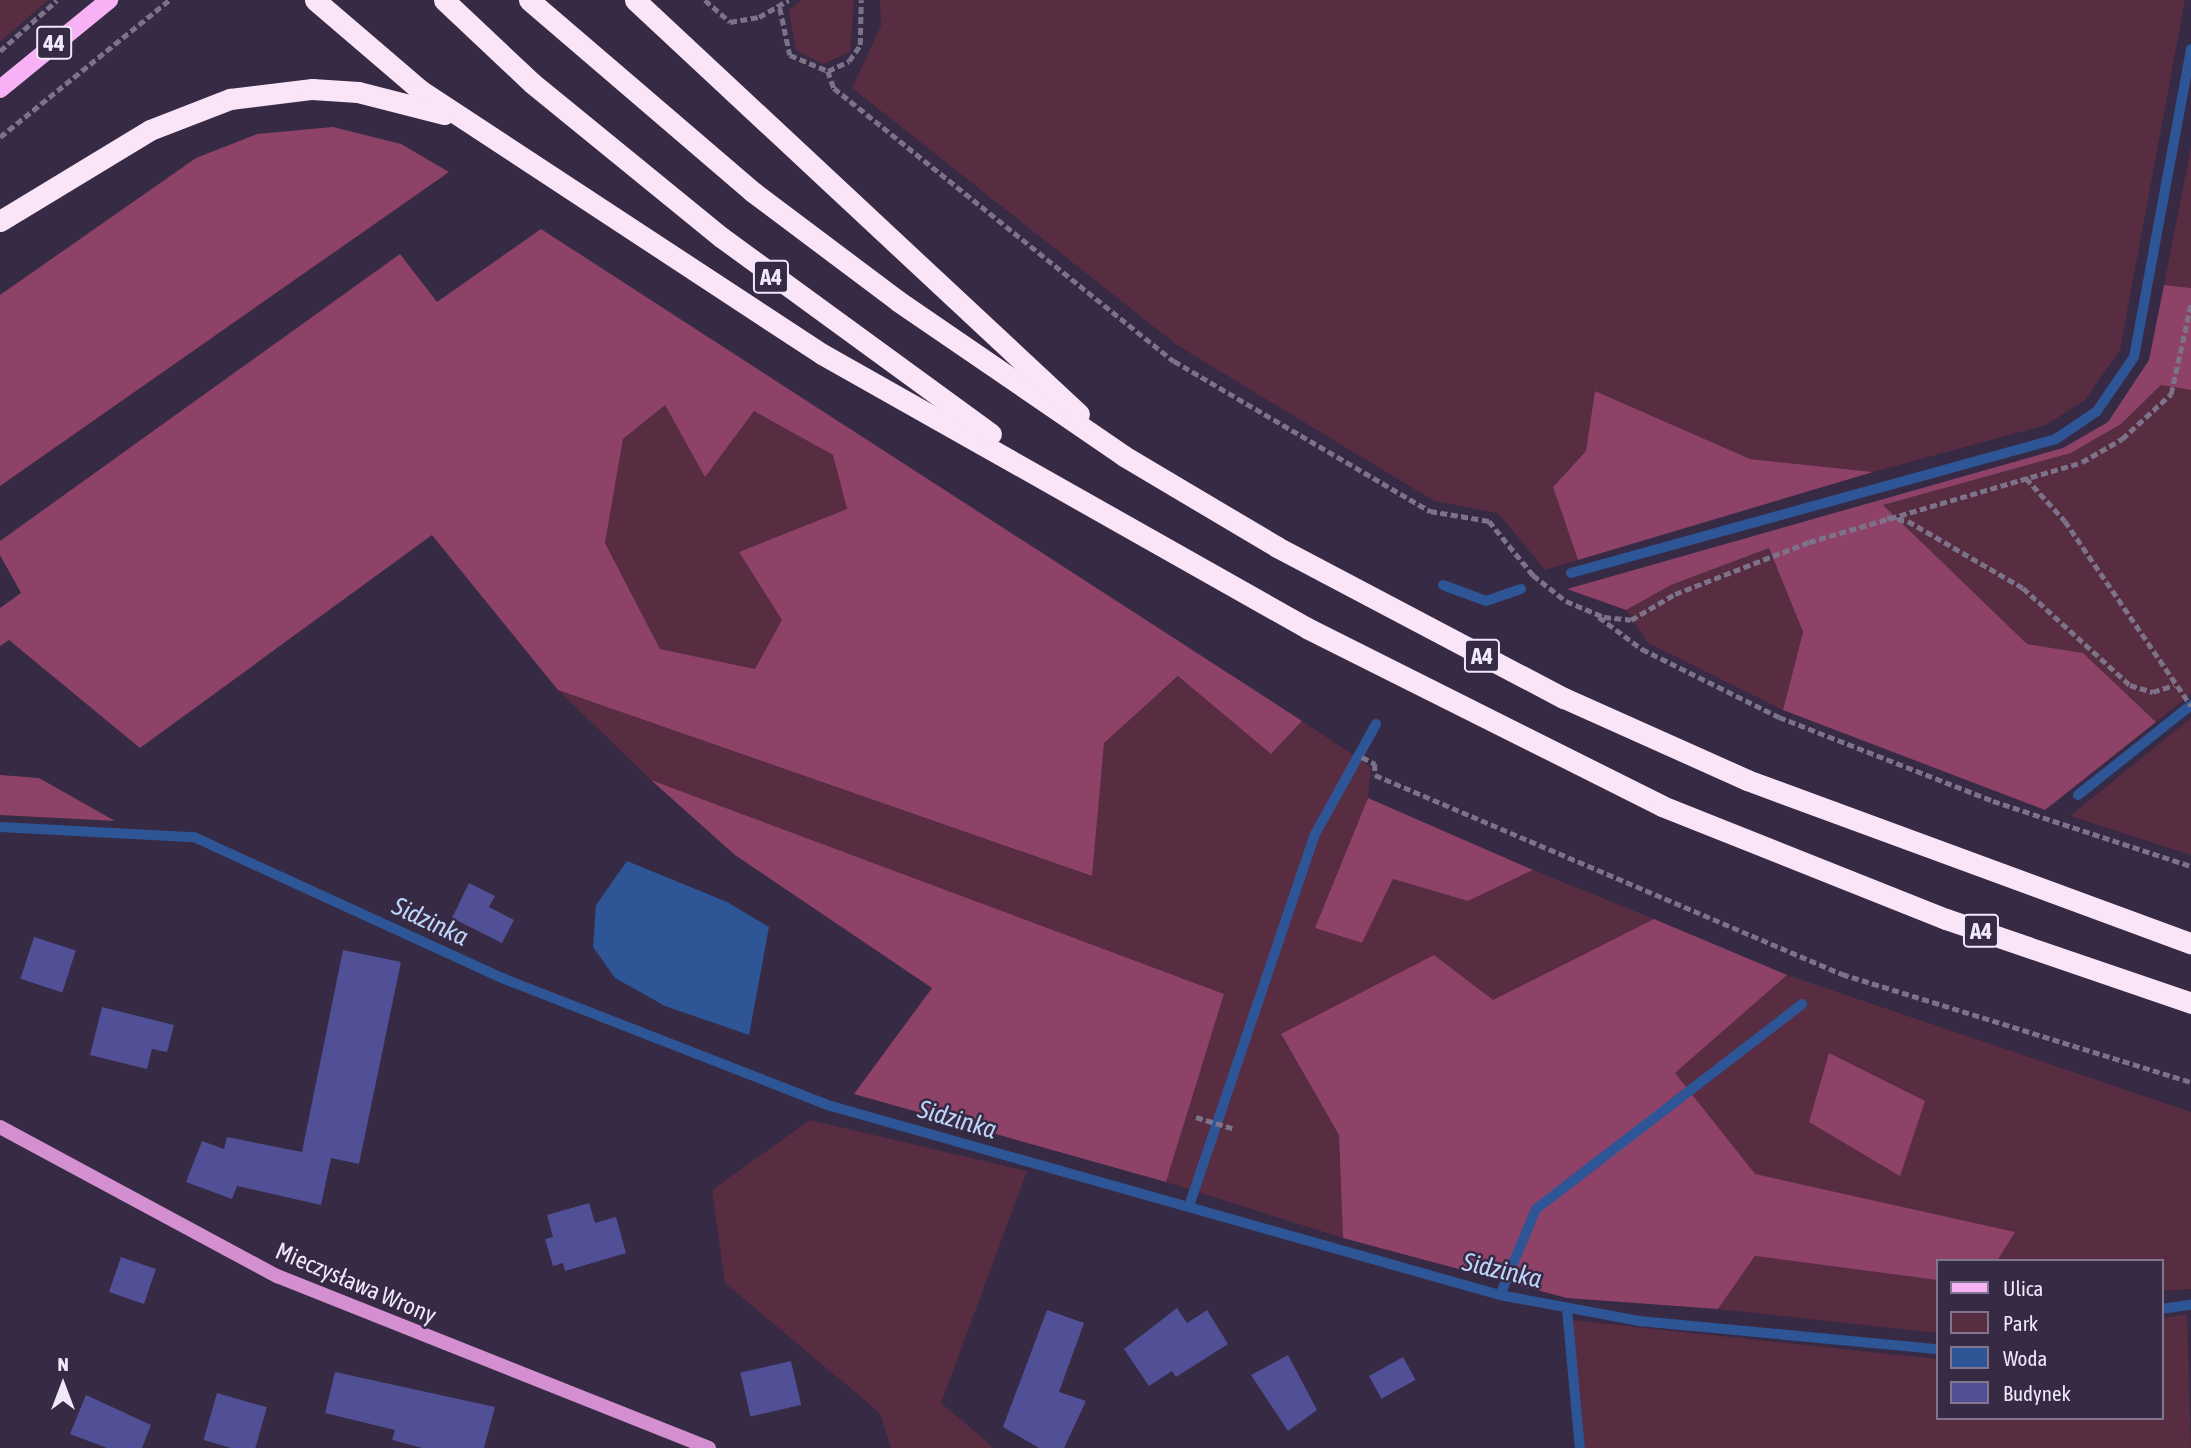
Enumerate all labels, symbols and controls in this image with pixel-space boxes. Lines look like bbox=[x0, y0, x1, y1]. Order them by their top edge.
road number: 44 bbox=[35, 24, 73, 62]
road number: A4 bbox=[752, 258, 790, 296]
road number: A4 bbox=[1463, 636, 1501, 676]
water label: Sidzinka bbox=[387, 891, 473, 953]
road number: A4 bbox=[1962, 912, 2000, 950]
water label: Sidzinka bbox=[914, 1094, 1000, 1146]
street label: Mieczysława Wrony bbox=[271, 1236, 441, 1330]
water label: Sidzinka bbox=[1459, 1247, 1545, 1295]
legend bbox=[1936, 1259, 2163, 1420]
text: Ulica bbox=[2003, 1276, 2043, 1300]
text: Park bbox=[2003, 1311, 2038, 1335]
text: Woda bbox=[2003, 1346, 2047, 1370]
north arrow bbox=[28, 1350, 98, 1420]
text: N bbox=[57, 1353, 69, 1375]
text: Budynek bbox=[2003, 1381, 2071, 1405]

